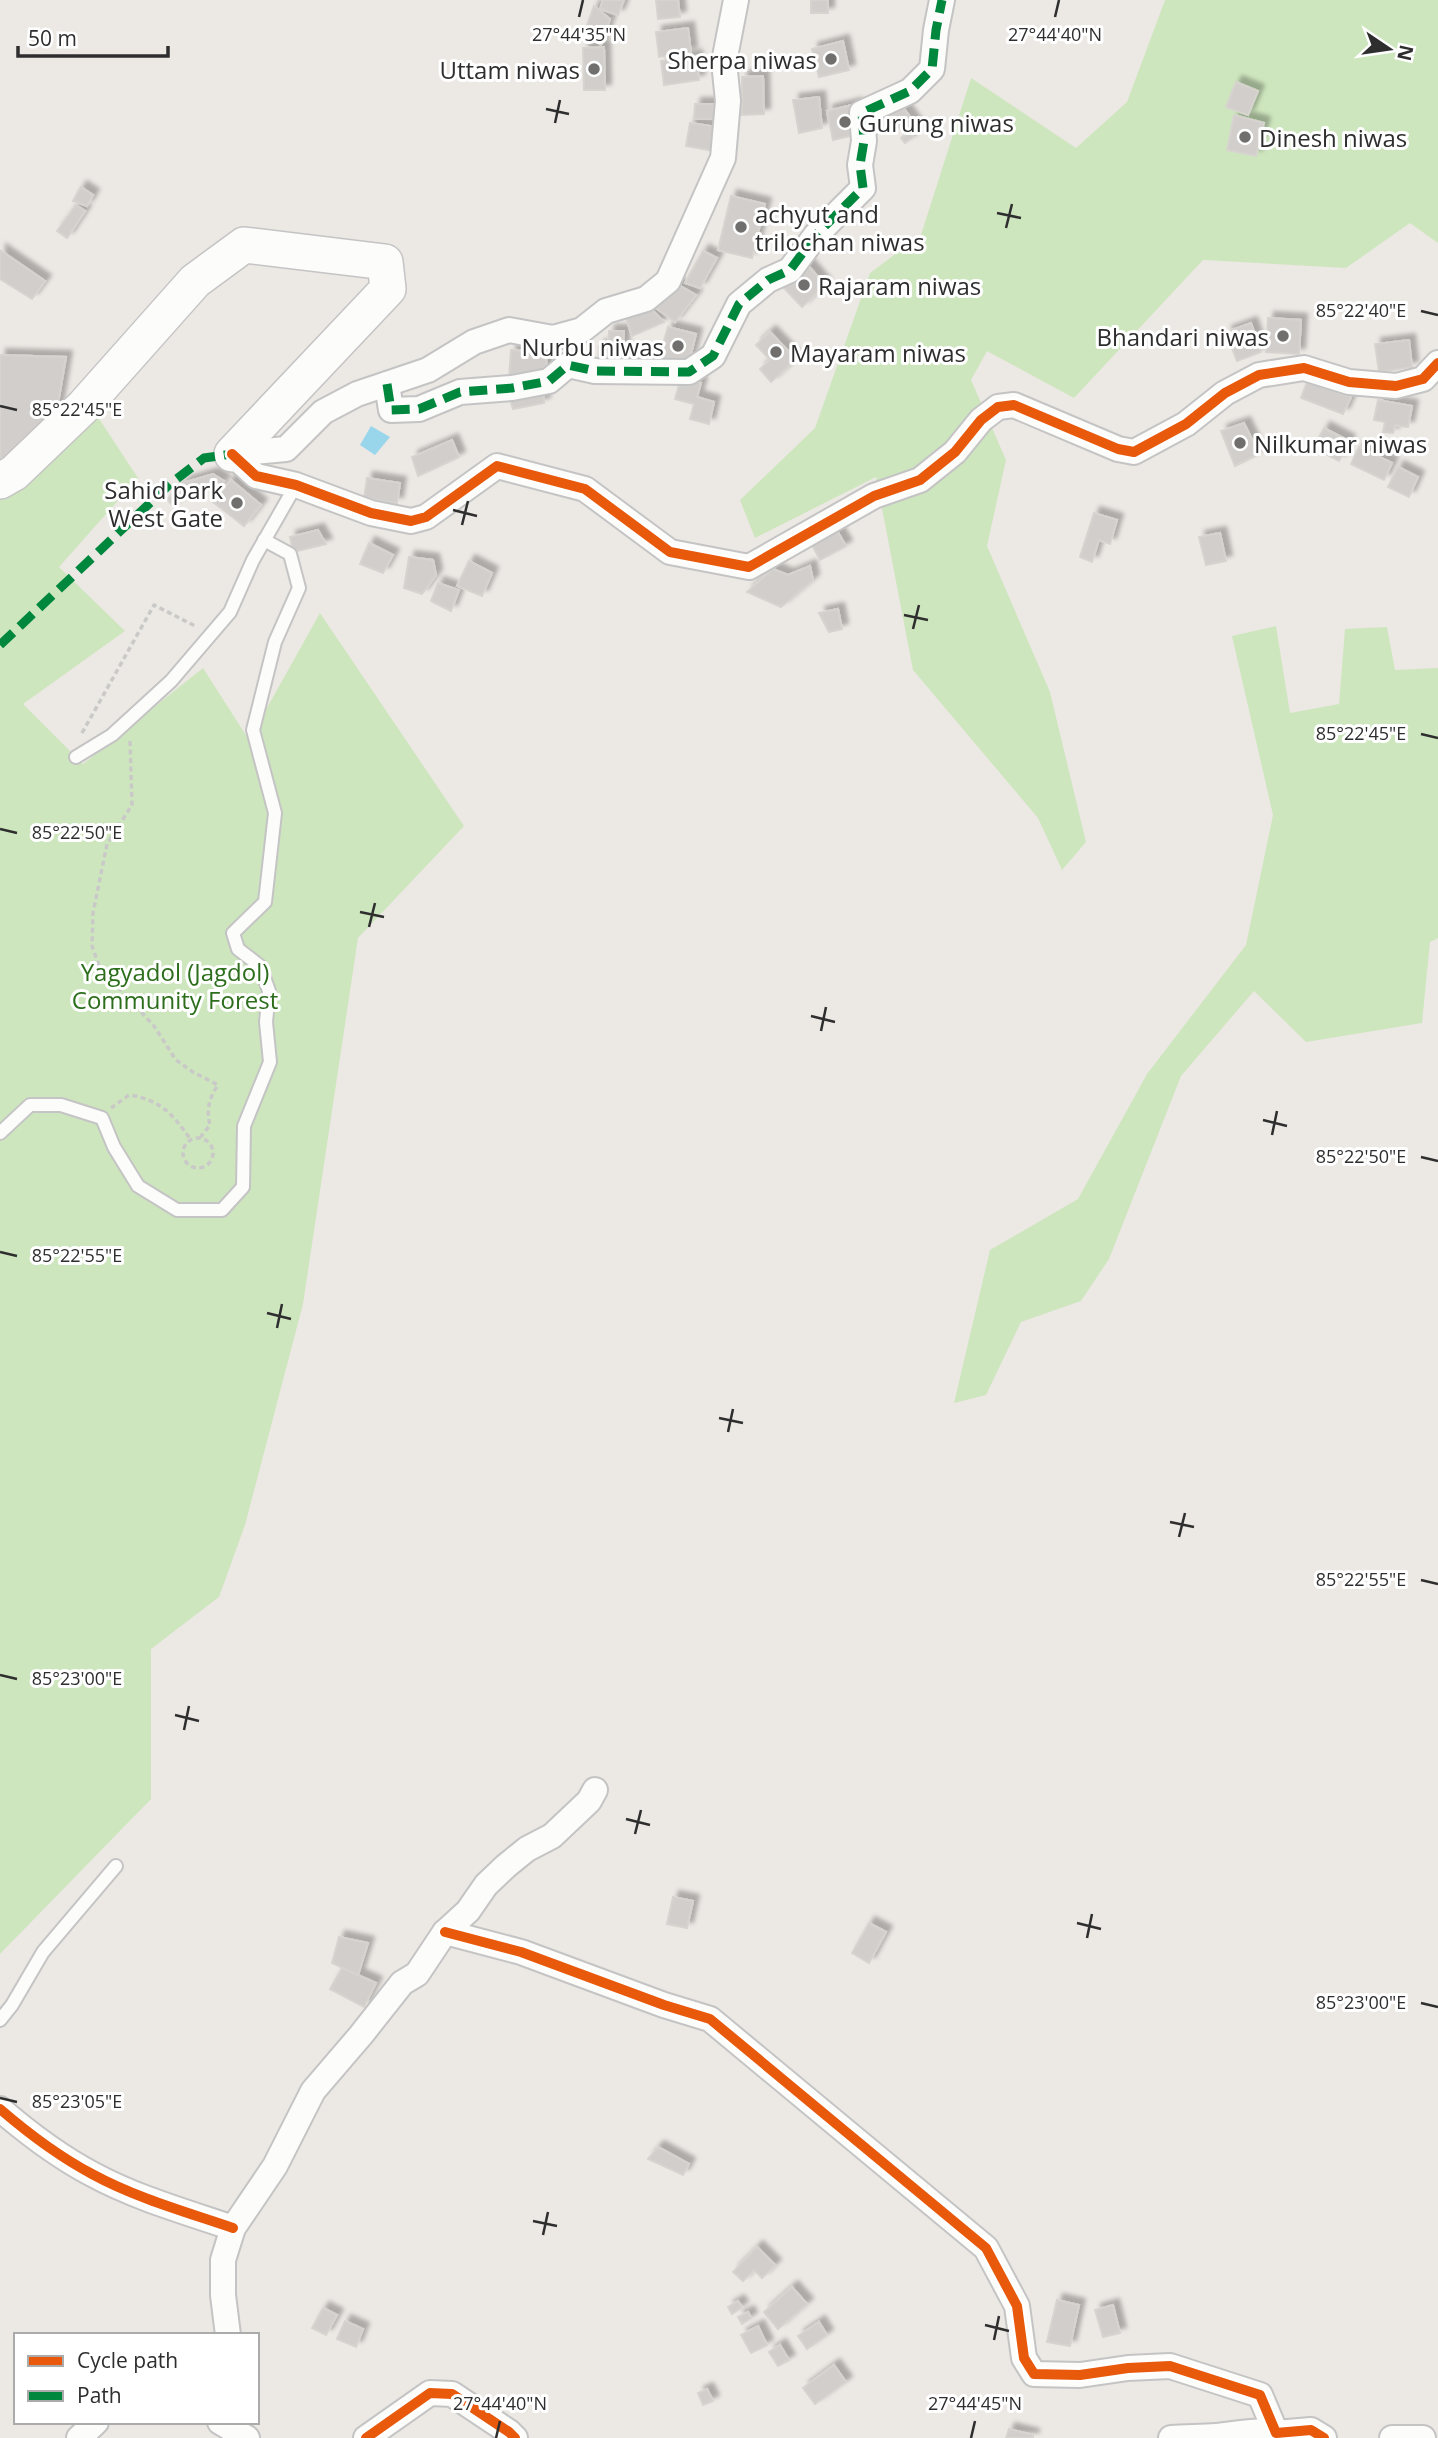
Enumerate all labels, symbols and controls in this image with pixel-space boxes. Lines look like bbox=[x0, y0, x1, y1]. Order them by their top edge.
scale bar bbox=[18, 14, 168, 58]
north arrow bbox=[1354, 14, 1424, 84]
text: 27°44'35"N bbox=[532, 22, 626, 46]
text: 27°44'40"N bbox=[1008, 22, 1102, 46]
text: 50 m bbox=[28, 24, 77, 52]
text: N bbox=[1391, 42, 1420, 63]
place label: Sherpa niwas bbox=[667, 43, 817, 76]
marker: Sherpa niwas bbox=[823, 51, 839, 67]
place label: Uttam niwas bbox=[439, 53, 580, 86]
marker: Uttam niwas bbox=[586, 61, 602, 77]
place label: Gurung niwas bbox=[859, 106, 1014, 139]
marker: Gurung niwas bbox=[837, 114, 853, 130]
place label: Dinesh niwas bbox=[1259, 121, 1407, 154]
marker: Dinesh niwas bbox=[1237, 129, 1253, 145]
place label: achyut and trilochan niwas bbox=[755, 197, 925, 258]
marker: achyut and trilochan niwas bbox=[733, 219, 749, 235]
place label: Rajaram niwas bbox=[818, 269, 981, 302]
marker: Rajaram niwas bbox=[796, 277, 812, 293]
text: 85°22'40"E bbox=[1316, 298, 1406, 322]
place label: Bhandari niwas bbox=[1096, 320, 1269, 353]
marker: Bhandari niwas bbox=[1275, 328, 1291, 344]
place label: Nurbu niwas bbox=[522, 330, 664, 363]
place label: Mayaram niwas bbox=[790, 336, 966, 369]
marker: Nurbu niwas bbox=[670, 338, 686, 354]
marker: Mayaram niwas bbox=[768, 344, 784, 360]
text: 85°22'45"E bbox=[32, 397, 122, 421]
place label: Nilkumar niwas bbox=[1254, 427, 1427, 460]
marker: Nilkumar niwas bbox=[1232, 435, 1248, 451]
place label: Sahid park West Gate bbox=[104, 473, 223, 534]
marker: Sahid park West Gate bbox=[229, 495, 245, 511]
text: 85°22'45"E bbox=[1316, 721, 1406, 745]
text: 85°22'50"E bbox=[32, 820, 122, 844]
park label: Yagyadol (Jagdol) Community Forest bbox=[72, 955, 278, 1016]
text: 85°22'50"E bbox=[1316, 1144, 1406, 1168]
text: 85°22'55"E bbox=[32, 1243, 122, 1267]
text: 85°22'55"E bbox=[1316, 1567, 1406, 1591]
text: 85°23'00"E bbox=[32, 1666, 122, 1690]
text: 85°23'00"E bbox=[1316, 1990, 1406, 2014]
text: 85°23'05"E bbox=[32, 2089, 122, 2113]
legend bbox=[14, 2333, 259, 2424]
text: Cycle path bbox=[77, 2346, 178, 2374]
text: Path bbox=[77, 2381, 122, 2409]
text: 27°44'40"N bbox=[453, 2391, 547, 2415]
text: 27°44'45"N bbox=[928, 2391, 1022, 2415]

